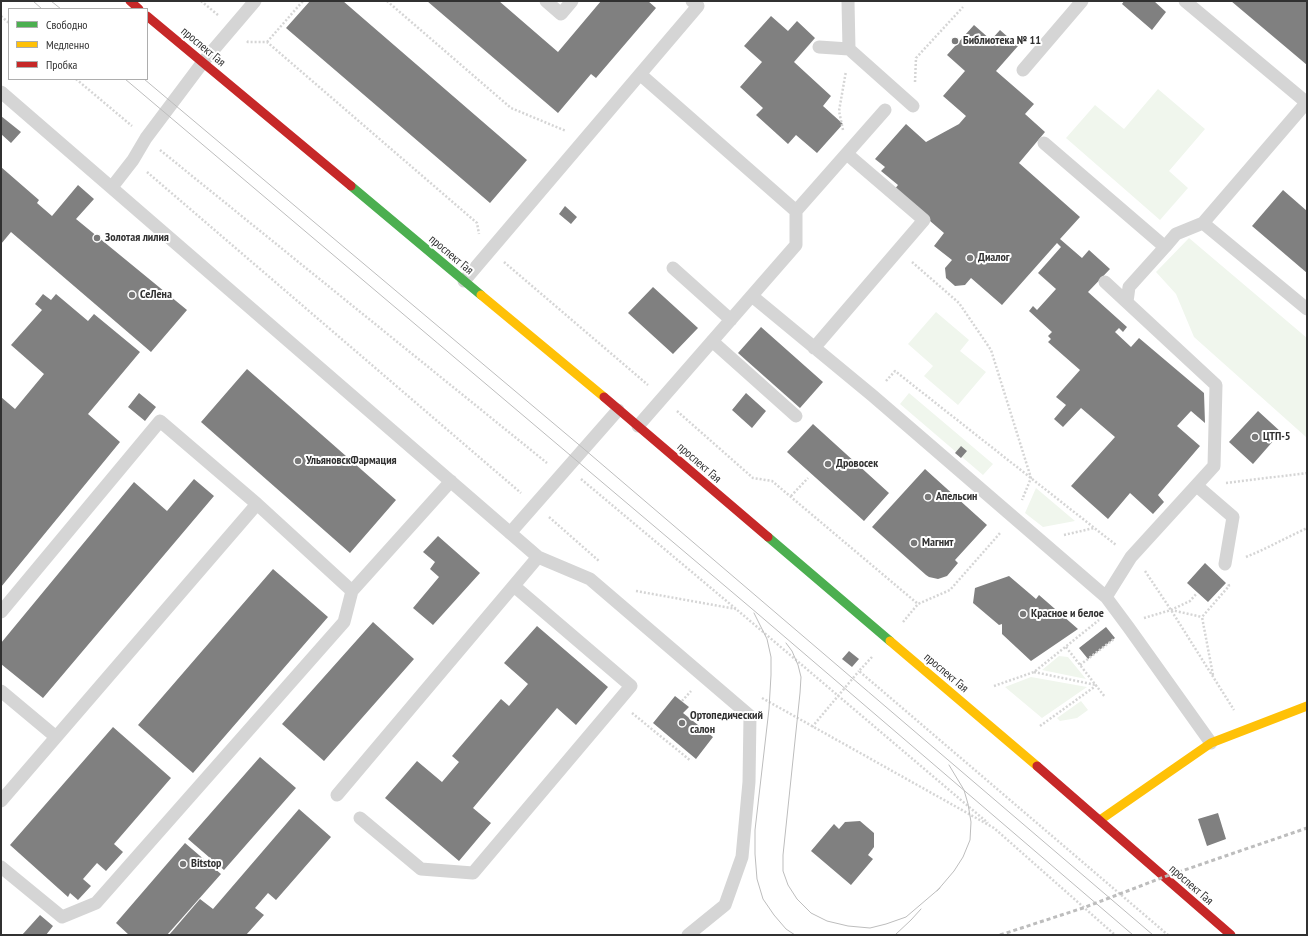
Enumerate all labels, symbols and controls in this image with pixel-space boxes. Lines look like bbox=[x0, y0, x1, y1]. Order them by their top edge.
legend bbox=[8, 8, 148, 80]
text: Свободно bbox=[46, 17, 88, 32]
street label: проспект Гая bbox=[178, 24, 228, 70]
place label: Библиотека № 11 bbox=[963, 34, 1041, 48]
marker: Библиотека № 11 bbox=[950, 36, 960, 46]
text: Медленно bbox=[46, 37, 89, 52]
text: Пробка bbox=[46, 57, 77, 72]
place label: Золотая лилия bbox=[105, 231, 169, 245]
street label: проспект Гая bbox=[426, 232, 476, 278]
marker: Золотая лилия bbox=[92, 233, 102, 243]
place label: Диалог bbox=[978, 251, 1010, 265]
marker: Диалог bbox=[965, 253, 975, 263]
place label: СеЛена bbox=[140, 288, 172, 302]
marker: СеЛена bbox=[127, 290, 137, 300]
place label: ЦТП-5 bbox=[1263, 430, 1291, 444]
marker: ЦТП-5 bbox=[1250, 432, 1260, 442]
street label: проспект Гая bbox=[674, 440, 724, 486]
place label: УльяновскФармация bbox=[306, 454, 397, 468]
marker: УльяновскФармация bbox=[293, 456, 303, 466]
place label: Дровосек bbox=[836, 457, 878, 471]
marker: Дровосек bbox=[823, 459, 833, 469]
place label: Апельсин bbox=[936, 490, 977, 504]
marker: Апельсин bbox=[923, 492, 933, 502]
place label: Магнит bbox=[922, 536, 953, 550]
marker: Магнит bbox=[909, 538, 919, 548]
place label: Красное и белое bbox=[1031, 607, 1104, 621]
marker: Красное и белое bbox=[1018, 609, 1028, 619]
street label: проспект Гая bbox=[921, 650, 971, 696]
place label: Ортопедический салон bbox=[690, 709, 763, 737]
marker: Ортопедический салон bbox=[677, 718, 687, 728]
place label: Bitstop bbox=[191, 857, 221, 871]
marker: Bitstop bbox=[178, 859, 188, 869]
street label: проспект Гая bbox=[1166, 862, 1216, 908]

